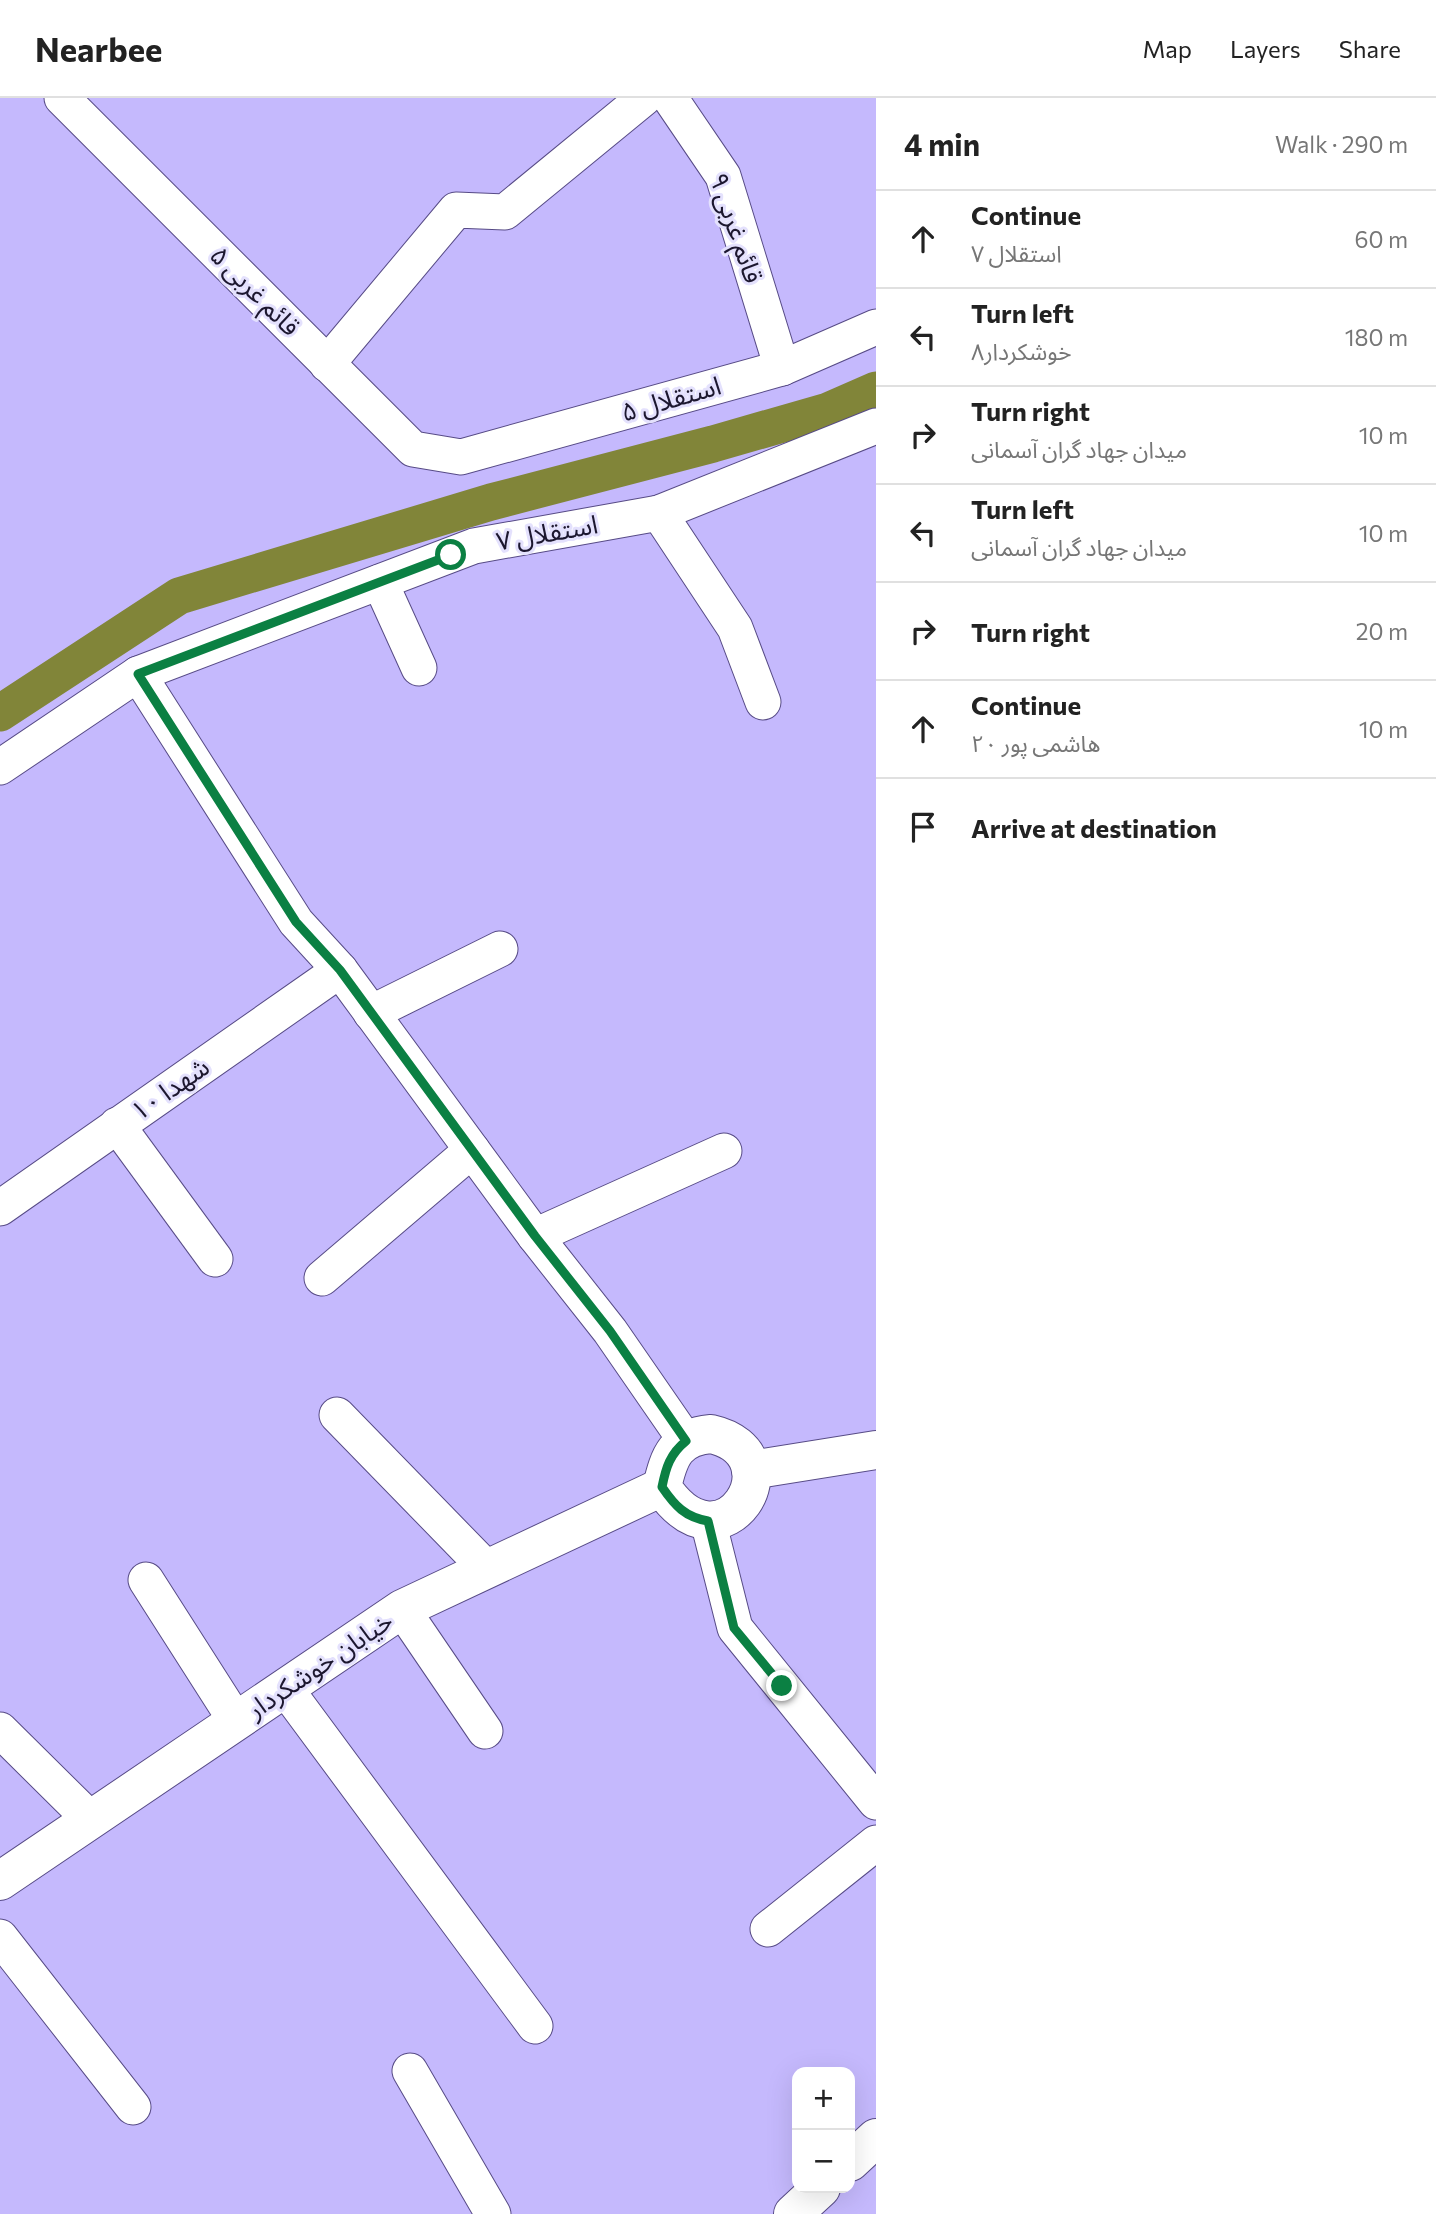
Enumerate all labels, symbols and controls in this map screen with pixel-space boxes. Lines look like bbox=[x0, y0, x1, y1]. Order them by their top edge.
text: Nearbee bbox=[35, 28, 162, 69]
text: Map bbox=[1143, 34, 1192, 63]
text: Layers bbox=[1230, 34, 1301, 63]
text: Share bbox=[1339, 34, 1401, 63]
text: 4 min bbox=[904, 125, 980, 162]
text: Walk · 290 m bbox=[1275, 130, 1408, 158]
street label: قائم غربی ۹ bbox=[698, 168, 771, 289]
text: Continue bbox=[971, 199, 1081, 230]
icon: ahead bbox=[904, 220, 942, 258]
text: 60 m bbox=[1355, 225, 1408, 253]
street label: قائم غربی ۵ bbox=[200, 239, 307, 346]
text: استقلال ۷ bbox=[971, 239, 1062, 267]
text: Turn left bbox=[971, 297, 1074, 328]
icon: left bbox=[904, 318, 942, 356]
text: 180 m bbox=[1345, 323, 1408, 351]
text: خوشکردار۸ bbox=[971, 337, 1072, 365]
street label: استقلال ۵ bbox=[617, 369, 724, 428]
text: Turn right bbox=[971, 395, 1090, 426]
icon: right bbox=[904, 416, 942, 454]
text: 10 m bbox=[1359, 421, 1408, 449]
text: میدان جهاد گران آسمانی bbox=[971, 435, 1187, 463]
text: Turn left bbox=[971, 493, 1074, 524]
street label: استقلال ۷ bbox=[494, 507, 600, 557]
icon: left bbox=[904, 514, 942, 552]
text: 10 m bbox=[1359, 519, 1408, 547]
text: میدان جهاد گران آسمانی bbox=[971, 533, 1187, 561]
route start bbox=[435, 539, 466, 570]
icon: right bbox=[904, 612, 942, 650]
text: Turn right bbox=[971, 616, 1090, 647]
text: 20 m bbox=[1356, 617, 1408, 645]
text: Continue bbox=[971, 689, 1081, 720]
icon: ahead bbox=[904, 710, 942, 748]
text: 10 m bbox=[1359, 715, 1408, 743]
text: هاشمی پور ۲۰ bbox=[971, 729, 1100, 757]
icon: arrive bbox=[904, 808, 942, 846]
text: Arrive at destination bbox=[971, 812, 1217, 843]
street label: شهدا ۱۰ bbox=[124, 1050, 215, 1127]
street label: خیابان خوشکردار bbox=[240, 1604, 398, 1725]
route end bbox=[766, 1670, 797, 1701]
map controls bbox=[792, 2067, 855, 2193]
button: + bbox=[792, 2067, 855, 2130]
button: − bbox=[792, 2130, 855, 2193]

